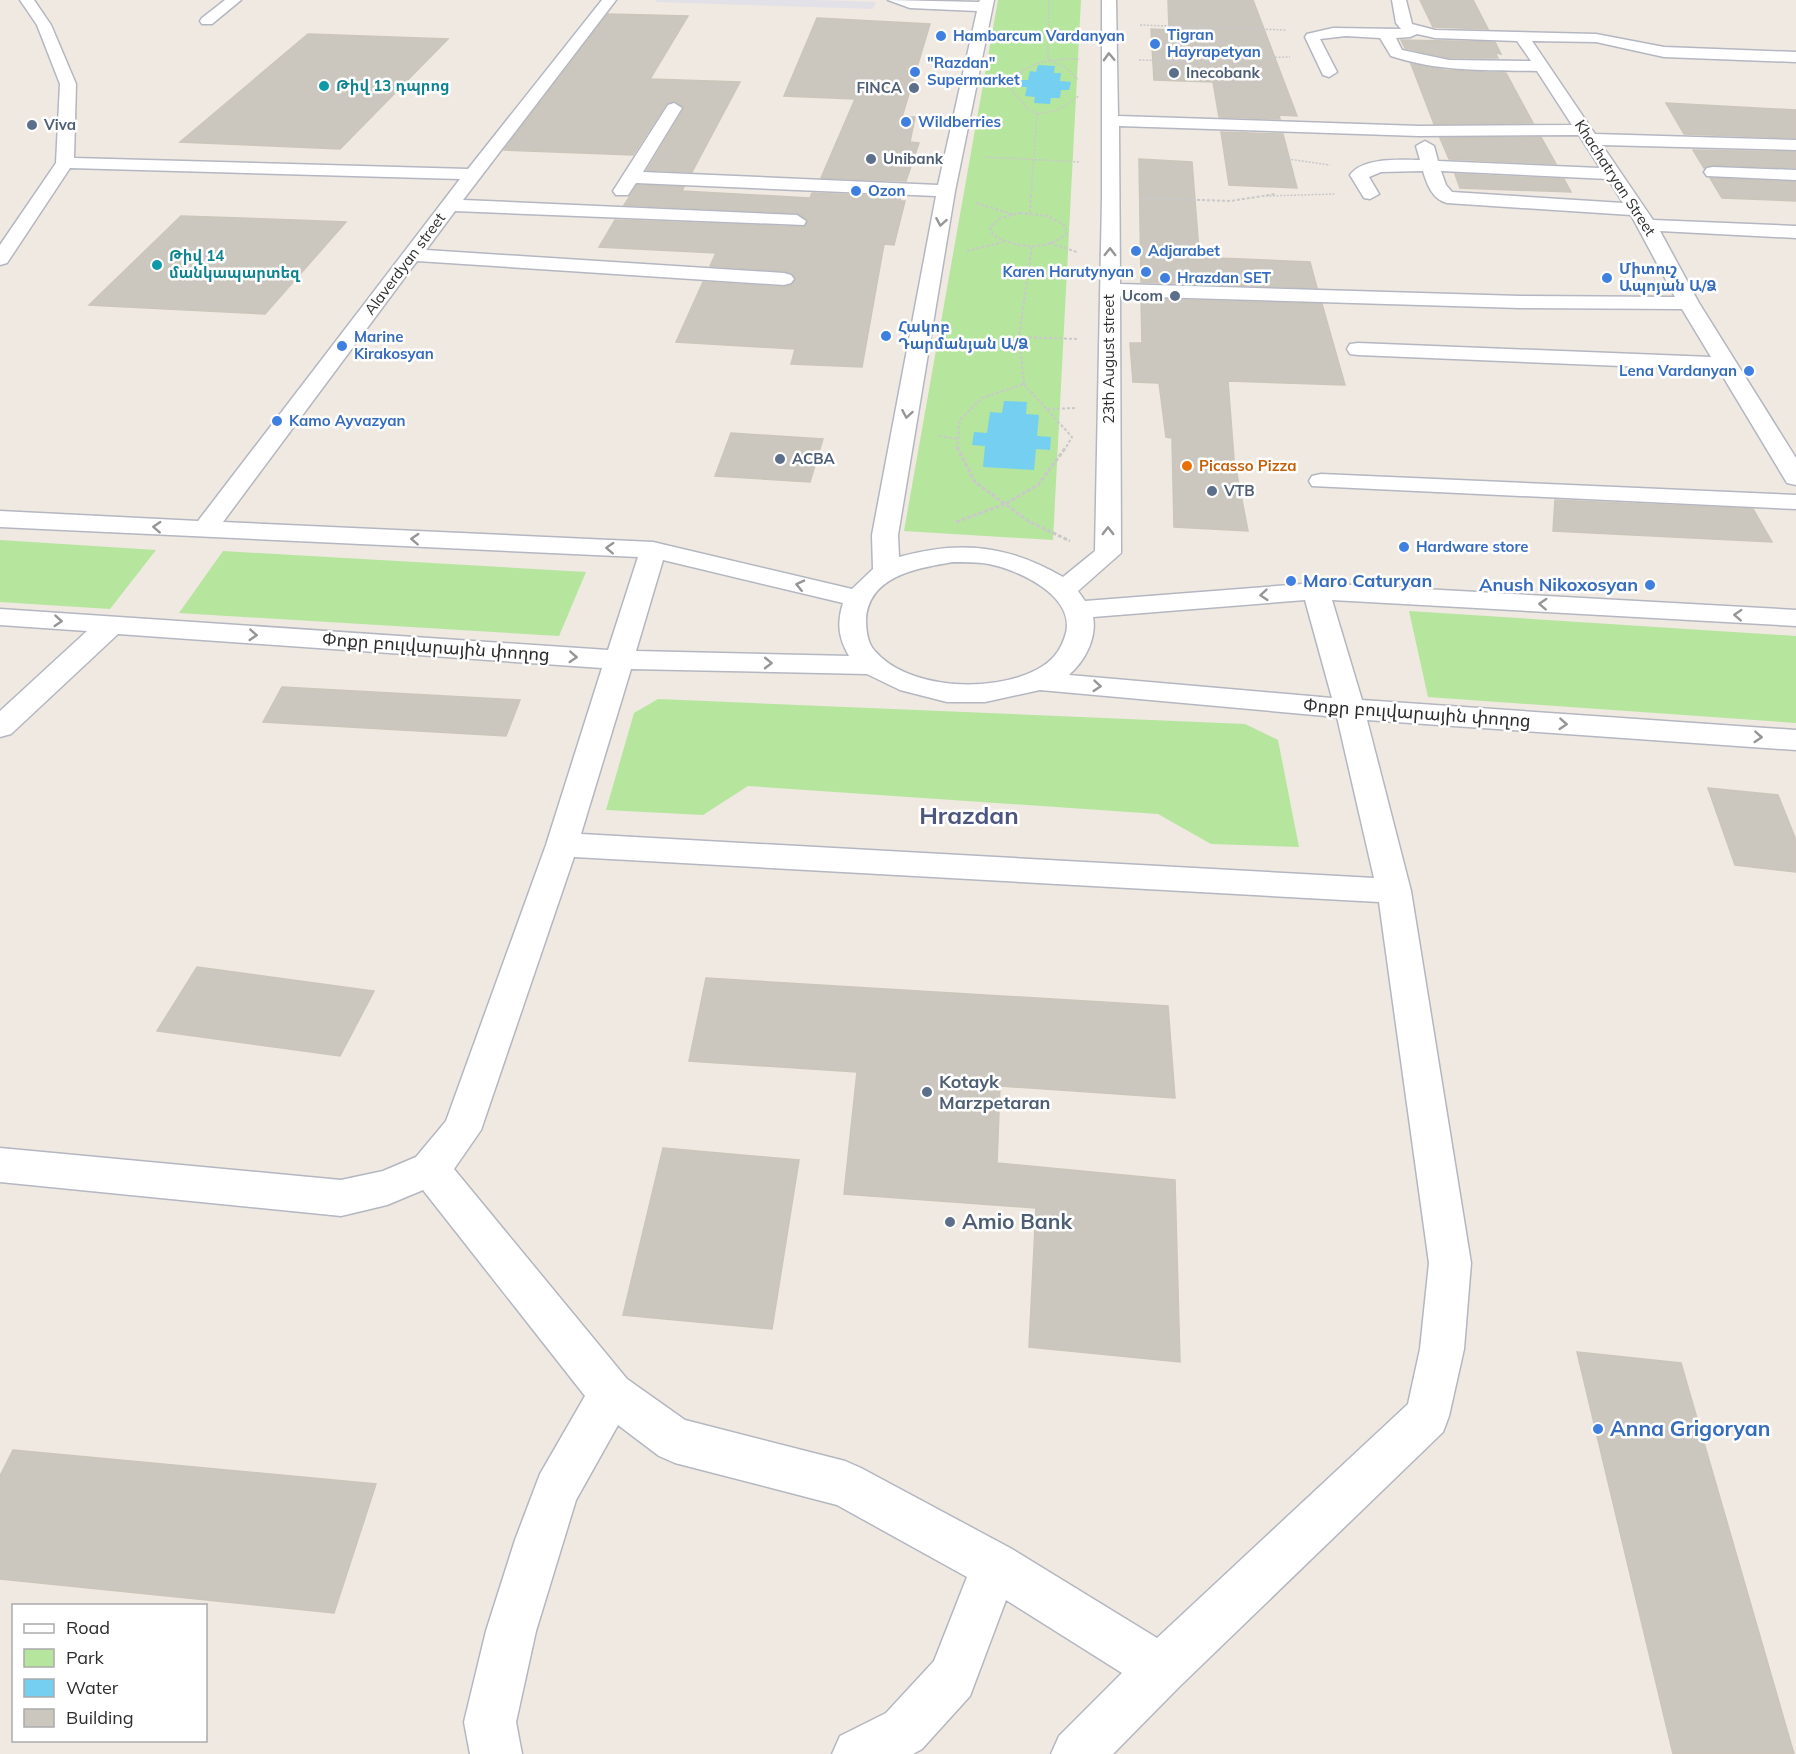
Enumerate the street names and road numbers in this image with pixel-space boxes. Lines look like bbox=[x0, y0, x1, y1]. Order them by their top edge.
street label: Khachatryan Street bbox=[1571, 116, 1660, 239]
street label: Alaverdyan street bbox=[360, 209, 449, 319]
street label: 23th August street bbox=[1099, 294, 1118, 424]
street label: Փոքր բուլվարային փողոց bbox=[321, 627, 551, 666]
street label: Փոքր բուլվարային փողոց bbox=[1302, 693, 1532, 732]

